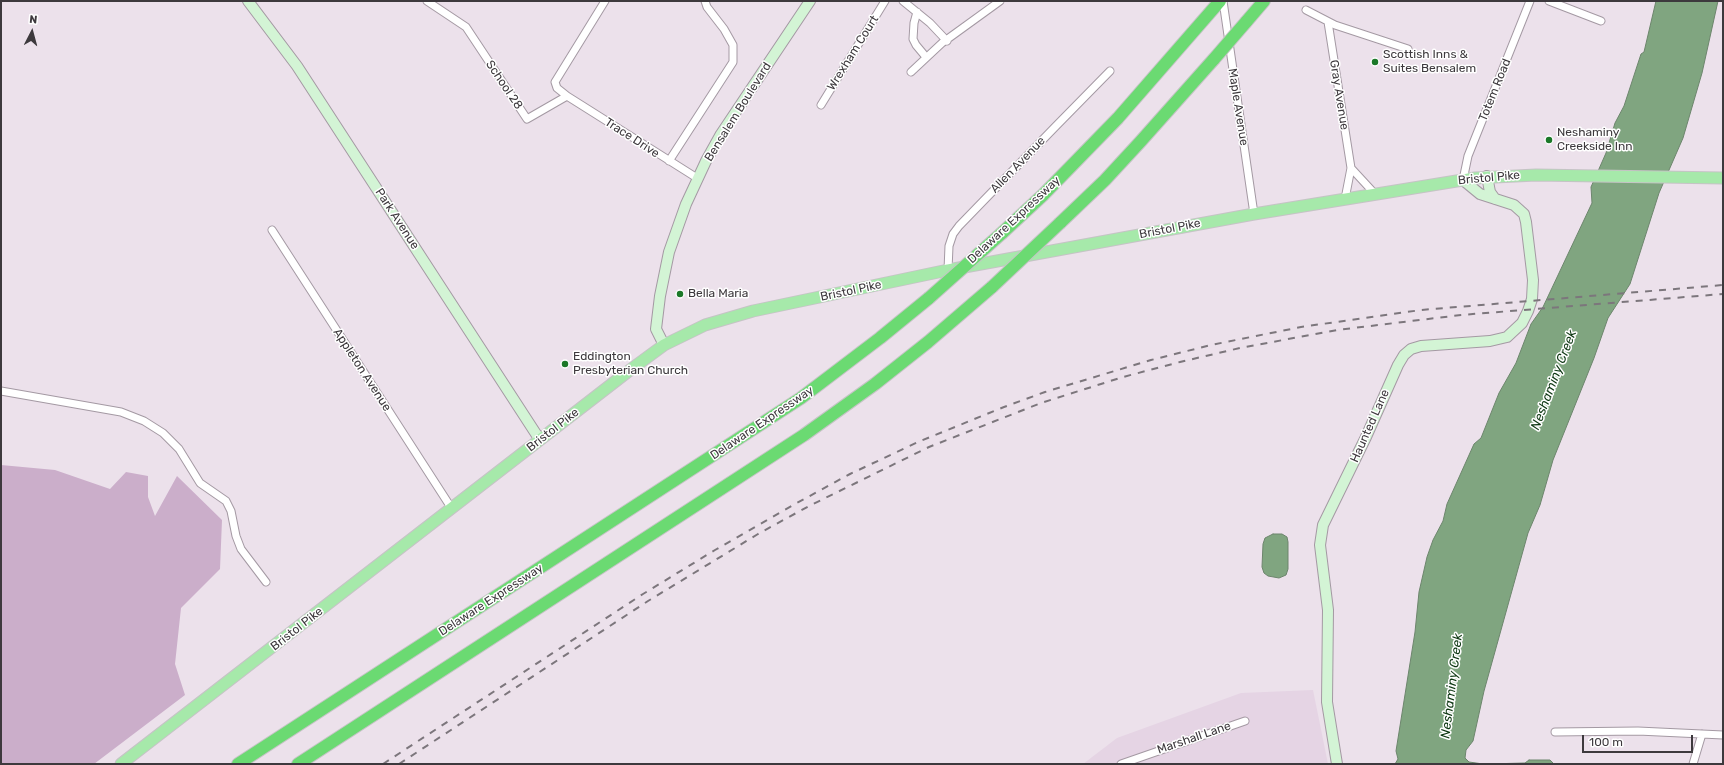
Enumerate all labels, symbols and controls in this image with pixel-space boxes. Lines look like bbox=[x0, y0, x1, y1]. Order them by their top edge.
north arrow bbox=[12, 12, 52, 52]
text: N bbox=[29, 13, 38, 26]
street label: Wrexham Court bbox=[824, 13, 882, 93]
place label: Scottish Inns & Suites Bensalem bbox=[1383, 48, 1476, 76]
marker: Scottish Inns & Suites Bensalem bbox=[1370, 57, 1380, 67]
street label: Totem Road bbox=[1476, 57, 1514, 123]
street label: School 28 bbox=[482, 58, 526, 112]
street label: Gray Avenue bbox=[1326, 59, 1352, 131]
street label: Bensalem Boulevard bbox=[702, 60, 774, 164]
street label: Maple Avenue bbox=[1225, 67, 1251, 147]
street label: Trace Drive bbox=[602, 115, 662, 161]
place label: Neshaminy Creekside Inn bbox=[1557, 126, 1633, 154]
street label: Allen Avenue bbox=[988, 134, 1048, 196]
marker: Neshaminy Creekside Inn bbox=[1544, 135, 1554, 145]
street label: Bristol Pike bbox=[1457, 168, 1521, 188]
street label: Delaware Expressway bbox=[965, 173, 1063, 267]
street label: Park Avenue bbox=[372, 186, 422, 252]
street label: Bristol Pike bbox=[1138, 216, 1202, 242]
street label: Bristol Pike bbox=[819, 277, 883, 305]
place label: Bella Maria bbox=[688, 287, 748, 301]
marker: Bella Maria bbox=[675, 289, 685, 299]
street label: Appleton Avenue bbox=[330, 326, 394, 414]
water label: Neshaminy Creek bbox=[1528, 328, 1580, 432]
place label: Eddington Presbyterian Church bbox=[573, 350, 688, 378]
marker: Eddington Presbyterian Church bbox=[560, 359, 570, 369]
street label: Delaware Expressway bbox=[708, 383, 816, 463]
street label: Haunted Lane bbox=[1347, 387, 1393, 465]
street label: Bristol Pike bbox=[524, 405, 582, 455]
street label: Delaware Expressway bbox=[436, 561, 546, 639]
street label: Bristol Pike bbox=[268, 604, 326, 654]
water label: Neshaminy Creek bbox=[1438, 632, 1466, 740]
street label: Marshall Lane bbox=[1155, 719, 1233, 757]
scale bar bbox=[1584, 727, 1695, 753]
text: 100 m bbox=[1589, 735, 1623, 749]

